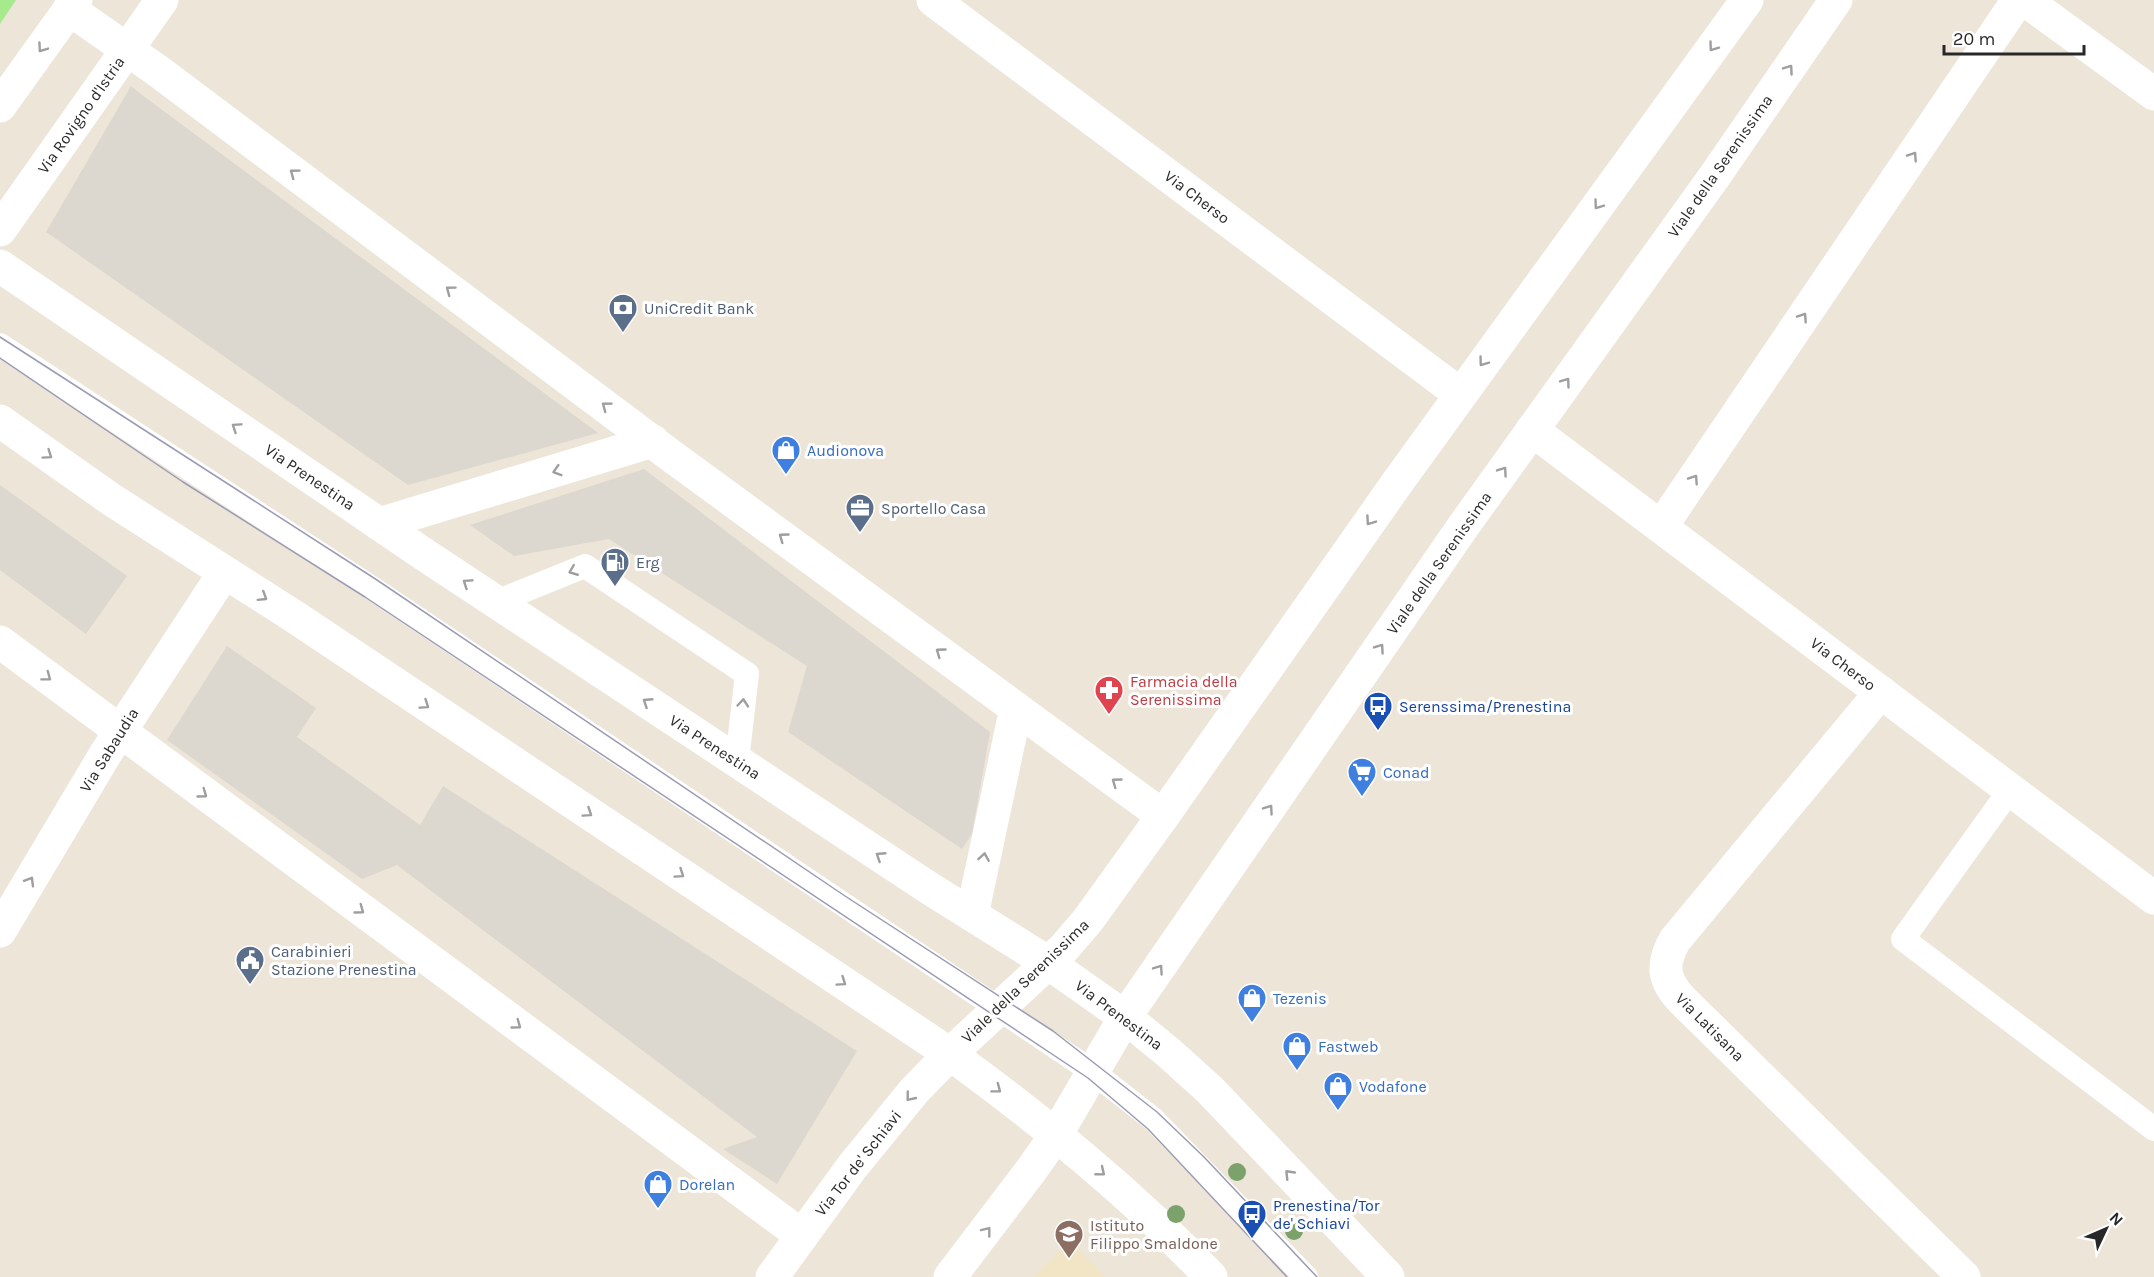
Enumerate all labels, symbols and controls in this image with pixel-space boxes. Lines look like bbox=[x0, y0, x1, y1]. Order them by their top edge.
scale bar bbox=[1944, 18, 2084, 56]
text: 20 m bbox=[1953, 28, 1995, 50]
one-way arrow bbox=[38, 41, 49, 52]
one-way arrow bbox=[1709, 41, 1720, 52]
street label: Via Rovigno d'Istria bbox=[33, 53, 129, 177]
one-way arrow bbox=[1782, 65, 1793, 76]
street label: Viale della Serenissima bbox=[1663, 91, 1777, 241]
one-way arrow bbox=[1905, 152, 1917, 162]
street label: Via Cherso bbox=[1161, 166, 1233, 228]
one-way arrow bbox=[289, 169, 300, 180]
one-way arrow bbox=[1594, 198, 1605, 209]
one-way arrow bbox=[445, 286, 456, 297]
bank icon: UniCredit Bank bbox=[607, 292, 639, 334]
place label: UniCredit Bank bbox=[644, 299, 754, 318]
one-way arrow bbox=[1796, 313, 1807, 324]
one-way arrow bbox=[1479, 356, 1490, 367]
one-way arrow bbox=[1559, 378, 1570, 389]
one-way arrow bbox=[602, 403, 613, 414]
one-way arrow bbox=[232, 422, 242, 434]
shop icon: Audionova bbox=[770, 434, 802, 476]
street label: Via Prenestina bbox=[261, 440, 359, 514]
place label: Audionova bbox=[807, 441, 884, 460]
one-way arrow bbox=[41, 448, 52, 459]
one-way arrow bbox=[552, 464, 563, 476]
one-way arrow bbox=[1496, 466, 1507, 477]
one-way arrow bbox=[1687, 474, 1698, 485]
street label: Viale della Serenissima bbox=[1382, 488, 1496, 638]
office icon: Sportello Casa bbox=[844, 492, 876, 534]
place label: Sportello Casa bbox=[881, 499, 986, 518]
one-way arrow bbox=[1366, 515, 1377, 526]
one-way arrow bbox=[778, 533, 789, 544]
fuel station icon: Erg bbox=[599, 546, 631, 588]
place label: Erg bbox=[636, 553, 660, 572]
one-way arrow bbox=[568, 564, 579, 576]
one-way arrow bbox=[463, 579, 474, 590]
one-way arrow bbox=[256, 590, 267, 601]
street label: Via Cherso bbox=[1807, 633, 1879, 695]
one-way arrow bbox=[1373, 644, 1384, 655]
one-way arrow bbox=[935, 649, 946, 660]
one-way arrow bbox=[40, 670, 51, 681]
place label: Farmacia della Serenissima bbox=[1130, 672, 1237, 709]
pharmacy icon: Farmacia della Serenissima bbox=[1093, 674, 1125, 716]
bus stop icon: Serenssima/Prenestina bbox=[1362, 690, 1394, 732]
place label: Serenssima/Prenestina bbox=[1399, 697, 1571, 716]
one-way arrow bbox=[418, 698, 429, 709]
one-way arrow bbox=[643, 698, 654, 709]
one-way arrow bbox=[736, 699, 749, 708]
street label: Via Sabaudia bbox=[76, 704, 142, 796]
street label: Via Prenestina bbox=[666, 711, 764, 783]
supermarket icon: Conad bbox=[1346, 756, 1378, 798]
place label: Conad bbox=[1383, 763, 1430, 782]
one-way arrow bbox=[1111, 778, 1122, 789]
one-way arrow bbox=[197, 786, 208, 797]
one-way arrow bbox=[1262, 804, 1273, 815]
one-way arrow bbox=[581, 806, 592, 817]
one-way arrow bbox=[876, 851, 886, 863]
one-way arrow bbox=[977, 853, 989, 862]
one-way arrow bbox=[673, 867, 684, 878]
one-way arrow bbox=[23, 877, 34, 887]
one-way arrow bbox=[354, 902, 365, 913]
street label: Viale della Serenissima bbox=[957, 915, 1093, 1047]
place label: Carabinieri Stazione Prenestina bbox=[271, 942, 417, 979]
public building icon: Carabinieri Stazione Prenestina bbox=[234, 944, 266, 986]
one-way arrow bbox=[1152, 965, 1163, 976]
one-way arrow bbox=[835, 975, 846, 986]
street label: Via Prenestina bbox=[1071, 976, 1167, 1054]
shop icon: Tezenis bbox=[1236, 982, 1268, 1024]
place label: Tezenis bbox=[1273, 989, 1327, 1008]
street label: Via Latisana bbox=[1672, 989, 1748, 1065]
one-way arrow bbox=[510, 1018, 521, 1029]
shop icon: Fastweb bbox=[1281, 1030, 1313, 1072]
place label: Fastweb bbox=[1318, 1037, 1379, 1056]
shop icon: Vodafone bbox=[1322, 1070, 1354, 1112]
place label: Vodafone bbox=[1359, 1077, 1427, 1096]
one-way arrow bbox=[990, 1081, 1001, 1092]
one-way arrow bbox=[906, 1090, 917, 1101]
street label: Via Tor de' Schiavi bbox=[811, 1106, 905, 1220]
one-way arrow bbox=[1094, 1164, 1105, 1175]
shop icon: Dorelan bbox=[642, 1168, 674, 1210]
one-way arrow bbox=[1285, 1171, 1296, 1181]
place label: Dorelan bbox=[679, 1175, 735, 1194]
place label: Prenestina/Tor de' Schiavi bbox=[1273, 1196, 1380, 1233]
bus stop icon: Prenestina/Tor de' Schiavi bbox=[1236, 1198, 1268, 1240]
north arrow bbox=[2076, 1199, 2136, 1259]
text: N bbox=[2106, 1208, 2127, 1230]
place label: Istituto Filippo Smaldone bbox=[1090, 1216, 1218, 1253]
school or university icon: Istituto Filippo Smaldone bbox=[1053, 1218, 1085, 1260]
one-way arrow bbox=[979, 1227, 990, 1238]

